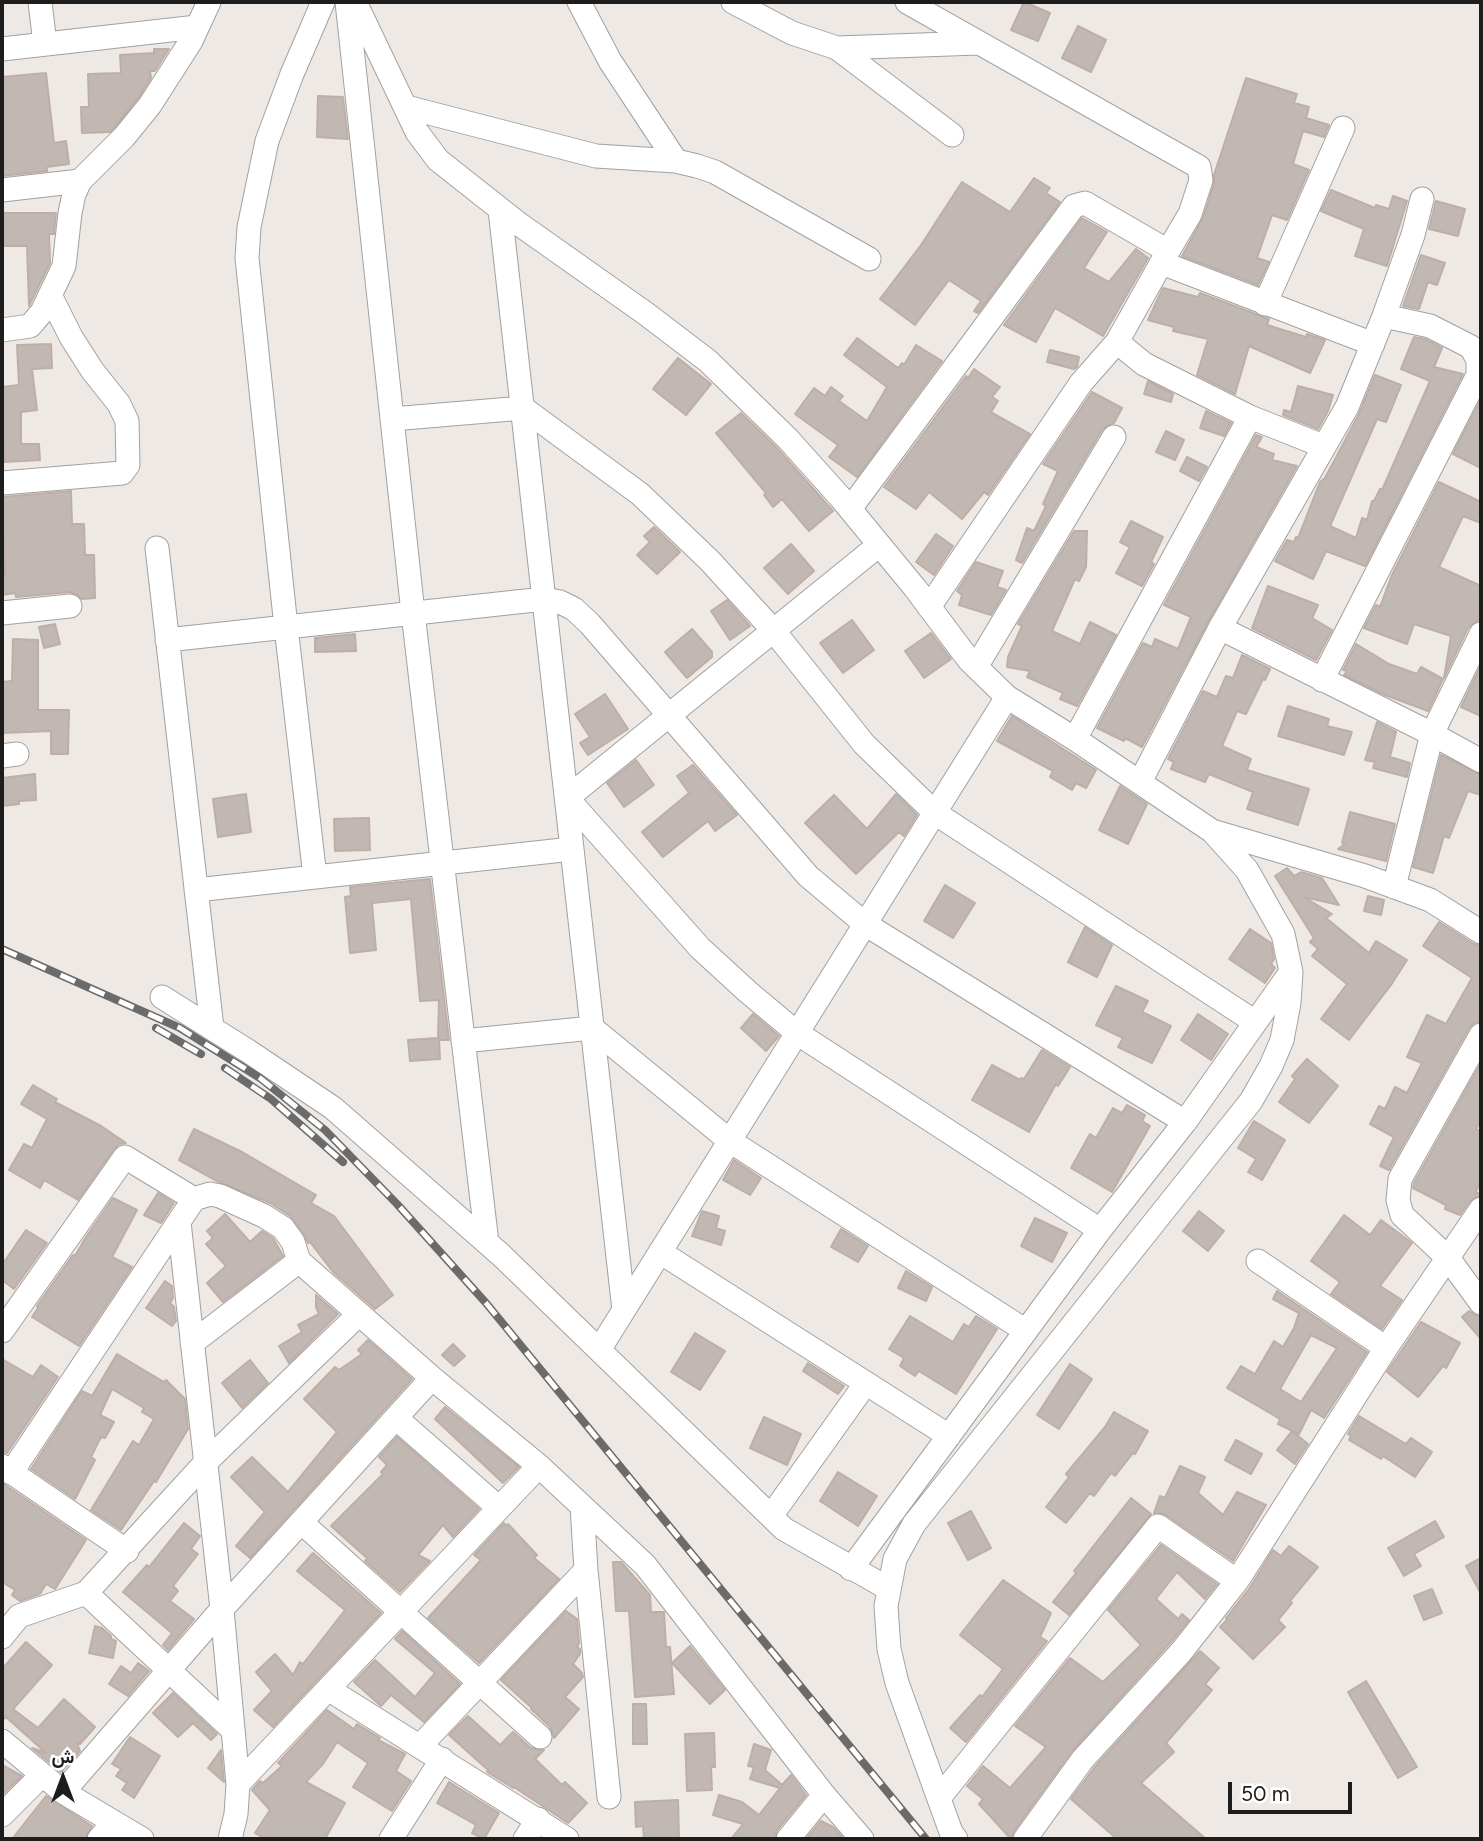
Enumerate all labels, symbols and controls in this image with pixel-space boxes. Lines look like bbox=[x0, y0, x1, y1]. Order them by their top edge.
north arrow bbox=[28, 1743, 98, 1813]
text: ش bbox=[52, 1745, 74, 1768]
scale bar bbox=[1231, 1768, 1355, 1812]
text: 50 m bbox=[1241, 1781, 1290, 1806]

